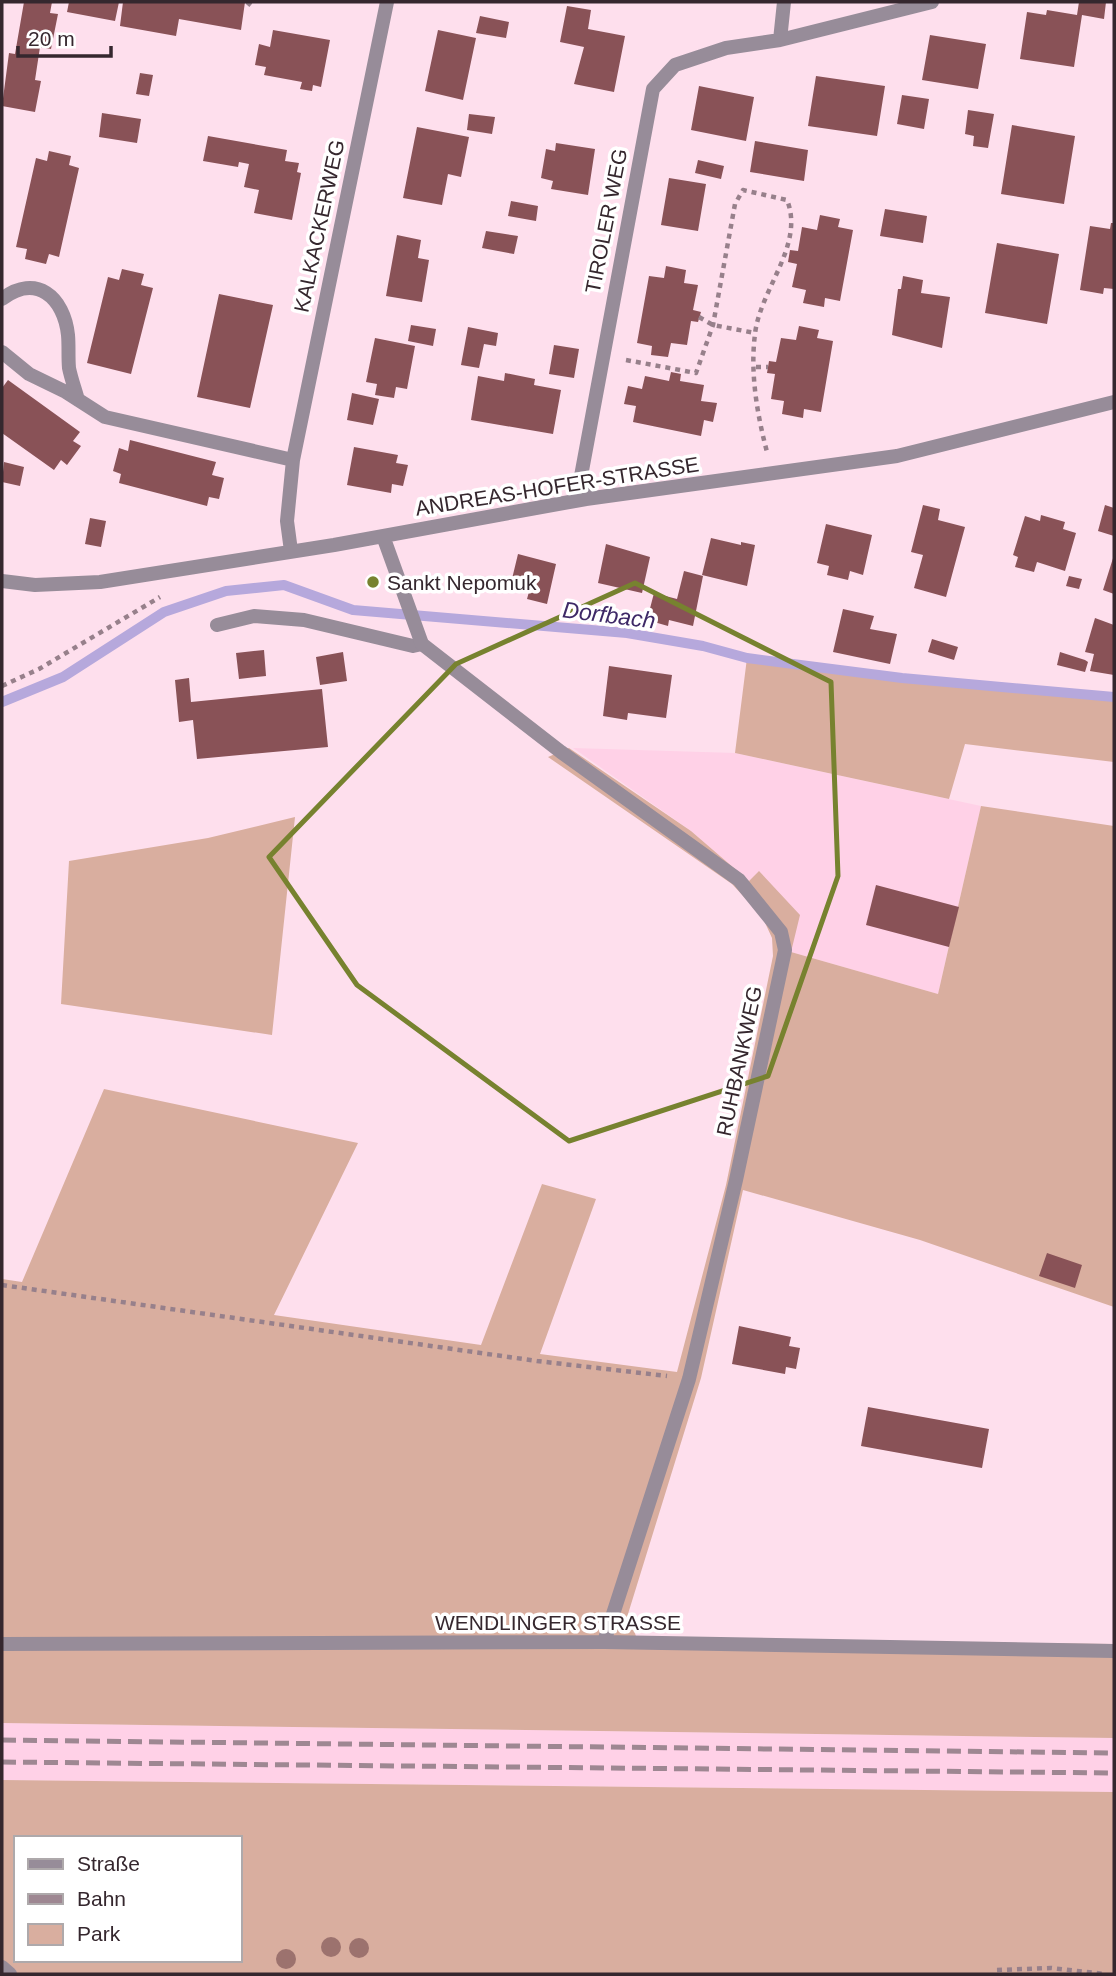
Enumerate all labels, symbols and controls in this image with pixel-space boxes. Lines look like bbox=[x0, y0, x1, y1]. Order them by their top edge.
scale bar bbox=[18, 14, 110, 58]
text: 20 m bbox=[28, 27, 75, 50]
street label: KALKACKERWEG bbox=[289, 138, 349, 314]
street label: TIROLER WEG bbox=[581, 147, 631, 295]
street label: ANDREAS-HOFER-STRASSE bbox=[413, 452, 701, 520]
place label: Sankt Nepomuk bbox=[387, 571, 537, 594]
marker: Sankt Nepomuk bbox=[365, 574, 381, 590]
water label: Dorfbach bbox=[561, 596, 657, 634]
street label: RUHBANKWEG bbox=[712, 984, 766, 1138]
street label: WENDLINGER STRASSE bbox=[435, 1611, 681, 1634]
legend bbox=[14, 1836, 242, 1962]
text: Straße bbox=[77, 1852, 140, 1875]
text: Bahn bbox=[77, 1887, 126, 1910]
text: Park bbox=[77, 1922, 121, 1945]

